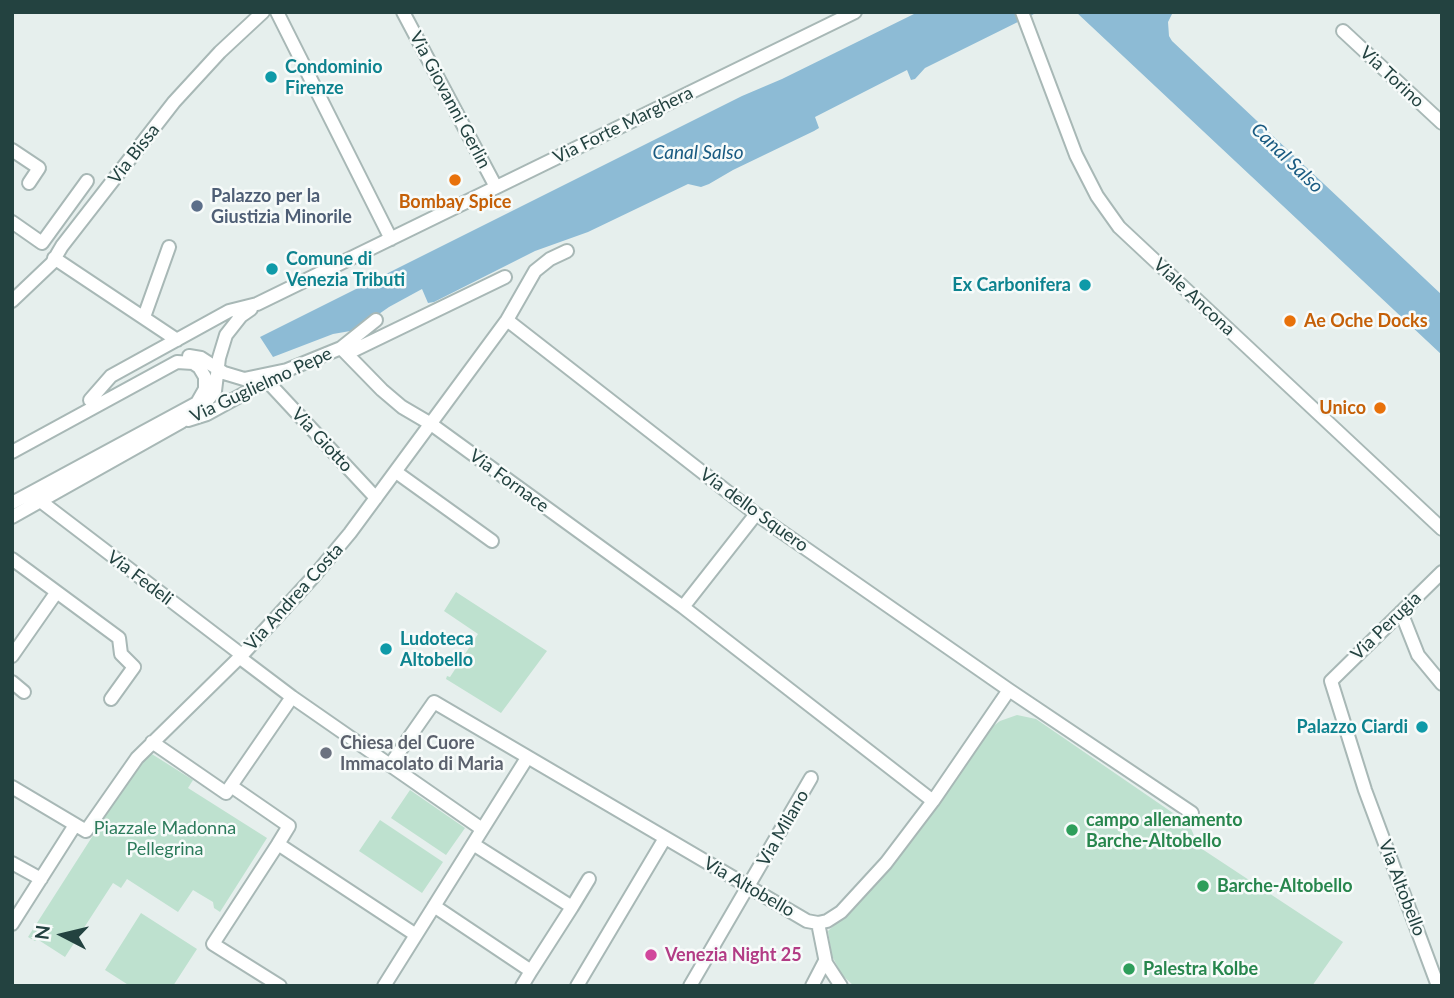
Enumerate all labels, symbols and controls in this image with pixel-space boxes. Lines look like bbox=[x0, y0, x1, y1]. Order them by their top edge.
street label: Via Giovanni Gerlin bbox=[405, 28, 495, 172]
street label: Via Torino bbox=[1355, 42, 1429, 112]
place label: Condominio Firenze bbox=[285, 56, 382, 98]
marker: Condominio Firenze bbox=[263, 69, 279, 85]
street label: Via Forte Marghera bbox=[550, 82, 696, 168]
water label: Canal Salso bbox=[1246, 118, 1328, 198]
street label: Via Bissa bbox=[104, 120, 164, 188]
water label: Canal Salso bbox=[653, 142, 743, 164]
marker: Bombay Spice bbox=[447, 172, 463, 188]
place label: Palazzo per la Giustizia Minorile bbox=[211, 185, 352, 228]
place label: Bombay Spice bbox=[399, 191, 511, 213]
marker: Palazzo per la Giustizia Minorile bbox=[189, 198, 205, 214]
place label: Comune di Venezia Tributi bbox=[286, 248, 405, 290]
street label: Viale Ancona bbox=[1149, 254, 1239, 340]
marker: Comune di Venezia Tributi bbox=[264, 261, 280, 277]
place label: Ex Carbonifera bbox=[952, 274, 1071, 296]
marker: Ex Carbonifera bbox=[1077, 277, 1093, 293]
place label: Ae Oche Docks bbox=[1304, 310, 1428, 332]
marker: Ae Oche Docks bbox=[1282, 313, 1298, 329]
street label: Via Guglielmo Pepe bbox=[187, 343, 335, 427]
place label: Unico bbox=[1319, 397, 1366, 419]
marker: Unico bbox=[1372, 400, 1388, 416]
street label: Via Giotto bbox=[287, 403, 357, 477]
street label: Via Fornace bbox=[465, 445, 553, 517]
street label: Via dello Squero bbox=[696, 463, 812, 557]
street label: Via Andrea Costa bbox=[240, 539, 348, 655]
street label: Via Fedeli bbox=[103, 546, 177, 610]
street label: Via Perugia bbox=[1346, 587, 1426, 665]
place label: Ludoteca Altobello bbox=[400, 628, 474, 670]
marker: Ludoteca Altobello bbox=[378, 641, 394, 657]
place label: Palazzo Ciardi bbox=[1296, 716, 1408, 738]
marker: Palazzo Ciardi bbox=[1414, 719, 1430, 735]
place label: Chiesa del Cuore Immacolato di Maria bbox=[340, 732, 504, 774]
marker: Chiesa del Cuore Immacolato di Maria bbox=[318, 745, 334, 761]
street label: Via Milano bbox=[753, 786, 813, 870]
place label: campo allenamento Barche-Altobello bbox=[1086, 809, 1242, 852]
park label: Piazzale Madonna Pellegrina bbox=[94, 817, 236, 860]
marker: campo allenamento Barche-Altobello bbox=[1064, 822, 1080, 838]
street label: Via Altobello bbox=[1374, 837, 1430, 939]
street label: Via Altobello bbox=[700, 852, 798, 922]
place label: Barche-Altobello bbox=[1217, 875, 1352, 897]
marker: Barche-Altobello bbox=[1195, 878, 1211, 894]
north arrow bbox=[28, 900, 98, 970]
text: N bbox=[29, 924, 54, 941]
place label: Venezia Night 25 bbox=[665, 944, 802, 966]
marker: Venezia Night 25 bbox=[643, 947, 659, 963]
place label: Palestra Kolbe bbox=[1143, 958, 1258, 980]
marker: Palestra Kolbe bbox=[1121, 961, 1137, 977]

